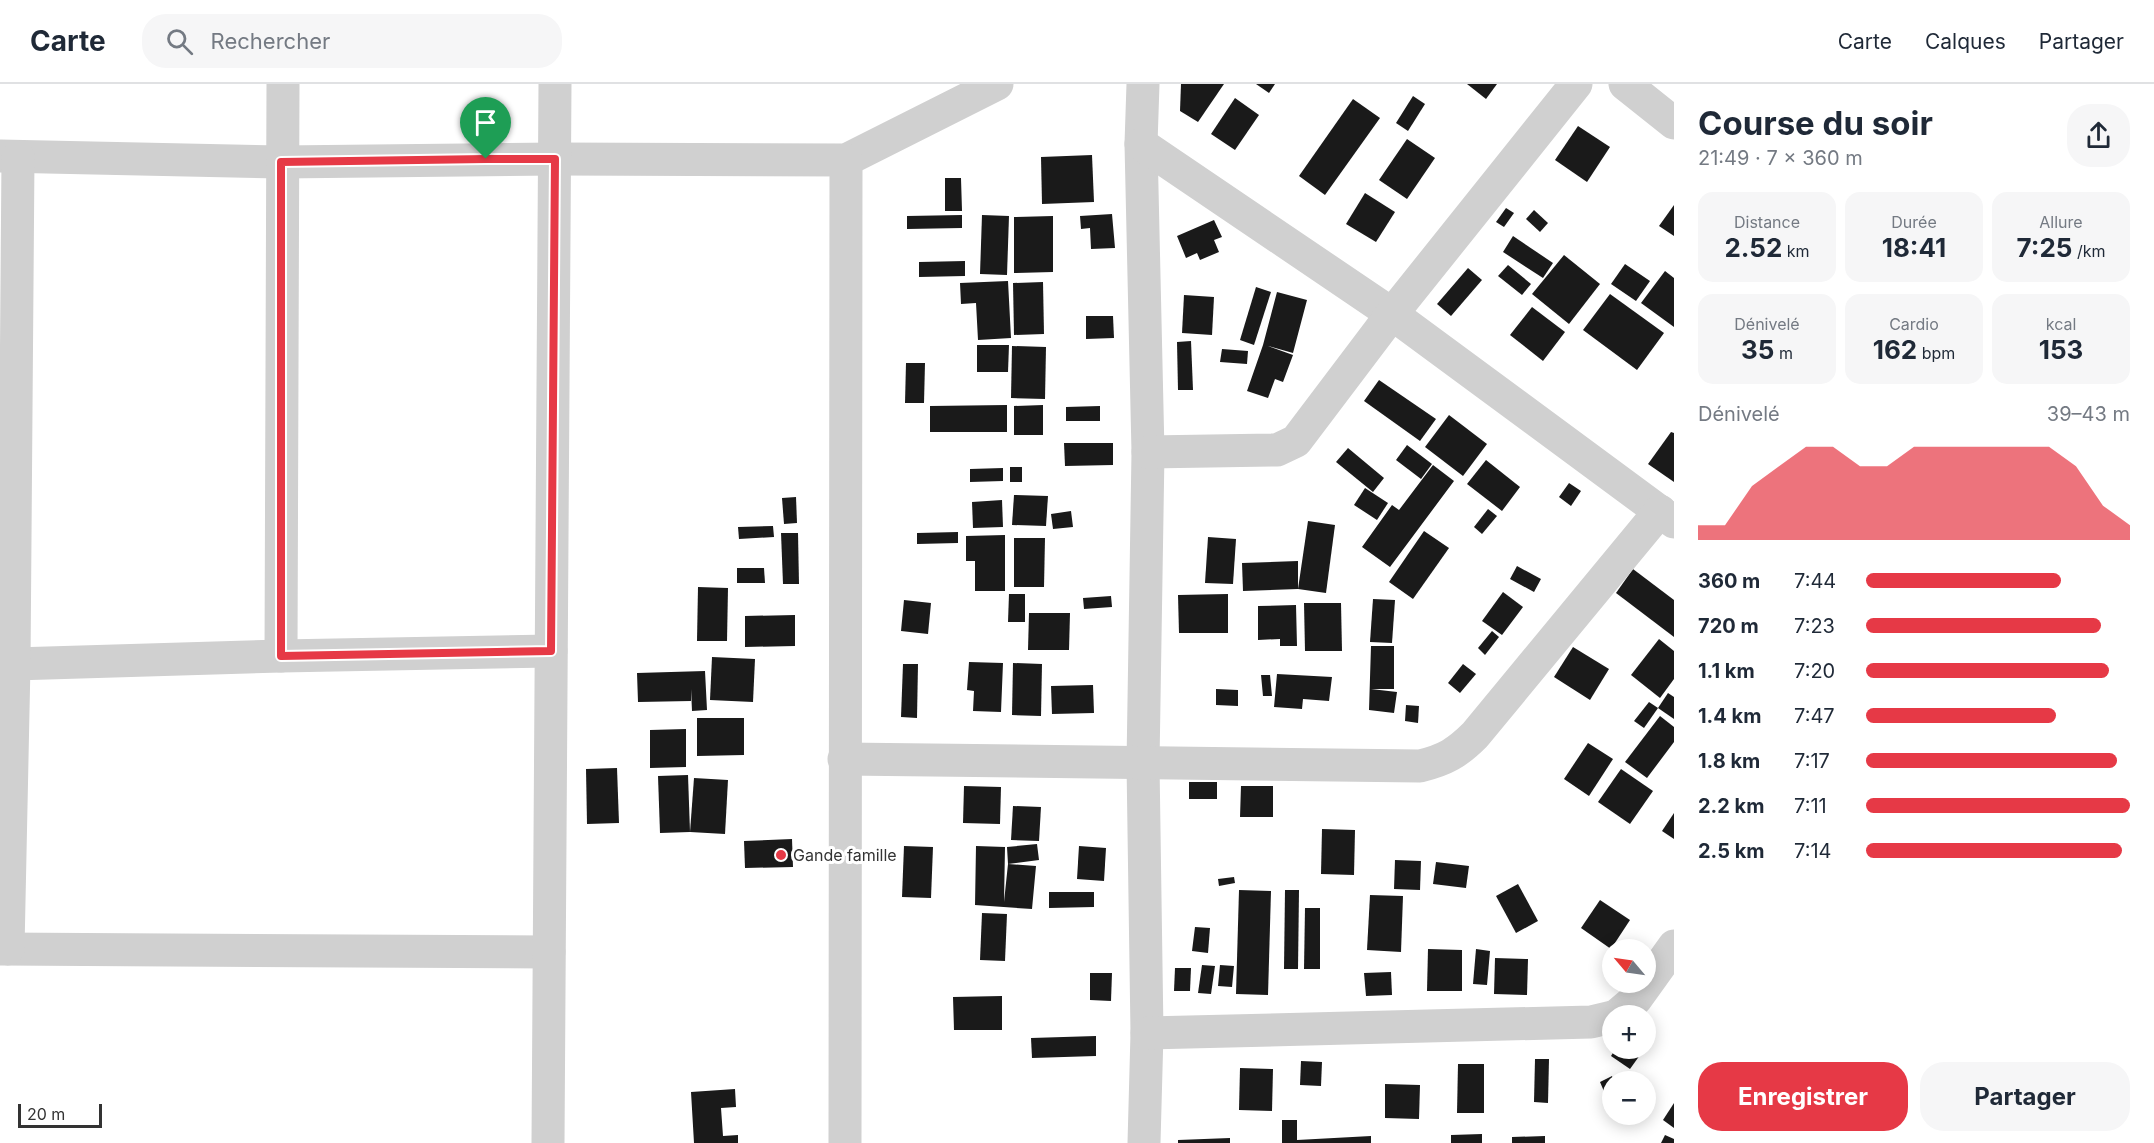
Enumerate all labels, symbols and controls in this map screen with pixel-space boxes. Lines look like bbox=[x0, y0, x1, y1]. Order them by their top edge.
search box bbox=[142, 14, 562, 68]
text: Carte bbox=[30, 24, 106, 58]
icon: search bbox=[163, 25, 196, 58]
text: Rechercher bbox=[211, 28, 330, 54]
text: Carte bbox=[1838, 29, 1892, 54]
text: Calques bbox=[1925, 29, 2006, 54]
text: Partager bbox=[2039, 29, 2124, 54]
pin bbox=[460, 97, 511, 159]
text: Course du soir bbox=[1698, 103, 1933, 143]
button: share bbox=[2067, 104, 2130, 167]
icon: arrive bbox=[469, 106, 502, 139]
text: 21:49 · 7 × 360 m bbox=[1698, 146, 1863, 170]
text: Distance bbox=[1734, 212, 1800, 232]
text: Durée bbox=[1891, 212, 1937, 232]
text: Allure bbox=[2039, 212, 2083, 232]
text: 2.52 bbox=[1724, 232, 1782, 263]
text: 18:41 bbox=[1882, 232, 1946, 263]
text: 7:25 bbox=[2017, 232, 2072, 263]
text: km bbox=[1782, 241, 1810, 261]
text: /km bbox=[2072, 241, 2106, 261]
text: Dénivelé bbox=[1734, 314, 1800, 334]
text: Cardio bbox=[1889, 314, 1939, 334]
text: kcal bbox=[2046, 314, 2076, 334]
text: 35 bbox=[1741, 334, 1774, 365]
text: 162 bbox=[1873, 334, 1917, 365]
text: 153 bbox=[2039, 334, 2083, 365]
text: m bbox=[1774, 343, 1793, 363]
text: bpm bbox=[1917, 343, 1955, 363]
text: Dénivelé bbox=[1698, 402, 1780, 426]
text: 39–43 m bbox=[2047, 402, 2130, 426]
text: 360 m bbox=[1698, 569, 1760, 593]
text: 7:44 bbox=[1794, 569, 1836, 593]
text: 720 m bbox=[1698, 614, 1759, 638]
text: 7:23 bbox=[1794, 614, 1835, 638]
text: 1.1 km bbox=[1698, 659, 1755, 683]
text: 7:20 bbox=[1794, 659, 1835, 683]
text: 1.4 km bbox=[1698, 704, 1761, 728]
text: 7:47 bbox=[1794, 704, 1835, 728]
text: 1.8 km bbox=[1698, 749, 1760, 773]
text: 7:17 bbox=[1794, 749, 1830, 773]
text: 2.2 km bbox=[1698, 794, 1764, 818]
text: 7:11 bbox=[1794, 794, 1827, 818]
text: 2.5 km bbox=[1698, 839, 1765, 863]
text: 7:14 bbox=[1794, 839, 1831, 863]
place label: Gande famille bbox=[793, 845, 897, 865]
marker: Gande famille bbox=[774, 848, 788, 862]
north arrow bbox=[1602, 939, 1656, 993]
map controls bbox=[1602, 939, 1656, 1125]
button: + bbox=[1602, 1005, 1656, 1059]
button: Enregistrer bbox=[1698, 1062, 1908, 1131]
button: Partager bbox=[1920, 1062, 2130, 1131]
button: − bbox=[1602, 1071, 1656, 1125]
scale bar bbox=[18, 1101, 102, 1128]
text: 20 m bbox=[27, 1104, 65, 1124]

